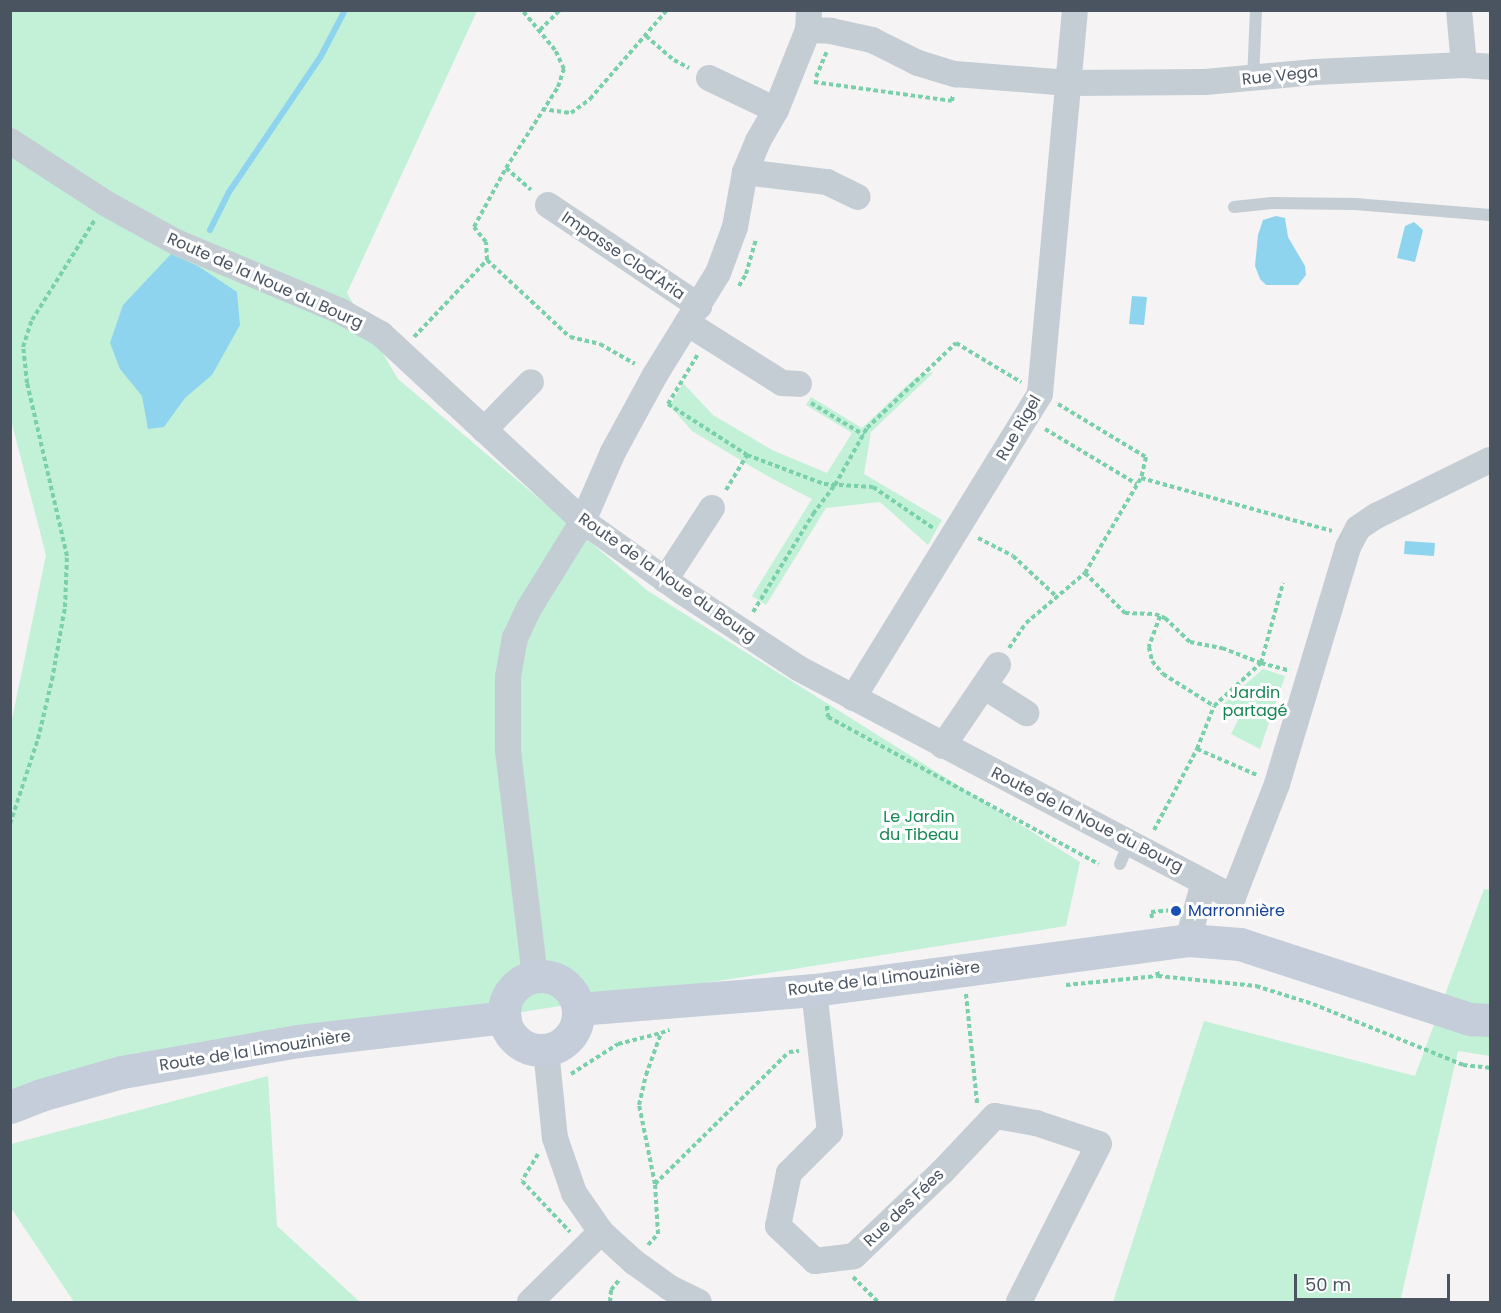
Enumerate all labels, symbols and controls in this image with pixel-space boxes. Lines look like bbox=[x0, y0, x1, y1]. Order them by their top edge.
street label: Rue Vega bbox=[1241, 62, 1319, 90]
street label: Impasse Clod'Aria bbox=[558, 208, 688, 304]
street label: Route de la Noue du Bourg bbox=[164, 229, 366, 333]
street label: Rue Rigel bbox=[993, 392, 1045, 464]
street label: Route de la Noue du Bourg bbox=[574, 509, 760, 647]
park label: Jardin partagé bbox=[1223, 683, 1287, 721]
street label: Route de la Noue du Bourg bbox=[988, 763, 1186, 877]
park label: Le Jardin du Tibeau bbox=[879, 807, 959, 845]
place label: Marronnière bbox=[1188, 901, 1285, 921]
marker: Marronnière bbox=[1169, 904, 1183, 918]
street label: Route de la Limouzinière bbox=[787, 958, 981, 1000]
street label: Route de la Limouzinière bbox=[158, 1026, 352, 1076]
street label: Rue des Fées bbox=[860, 1165, 948, 1251]
scale bar bbox=[1297, 1262, 1453, 1300]
text: 50 m bbox=[1305, 1272, 1351, 1297]

